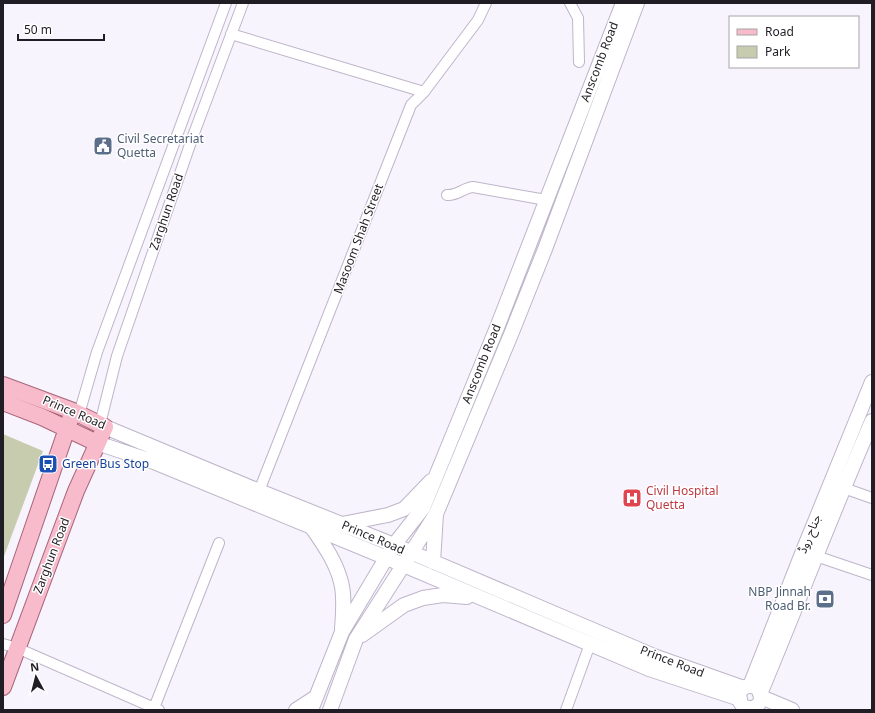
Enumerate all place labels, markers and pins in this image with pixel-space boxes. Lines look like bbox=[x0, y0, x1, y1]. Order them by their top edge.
place label: Civil Secretariat Quetta bbox=[117, 127, 205, 166]
public building icon: Civil Secretariat Quetta bbox=[92, 135, 114, 157]
place label: Green Bus Stop bbox=[62, 452, 149, 477]
bus stop icon: Green Bus Stop bbox=[37, 453, 59, 475]
place label: Civil Hospital Quetta bbox=[646, 479, 719, 518]
hospital icon: Civil Hospital Quetta bbox=[621, 487, 643, 509]
place label: NBP Jinnah Road Br. bbox=[748, 580, 811, 619]
bank icon: NBP Jinnah Road Br. bbox=[814, 588, 836, 610]

